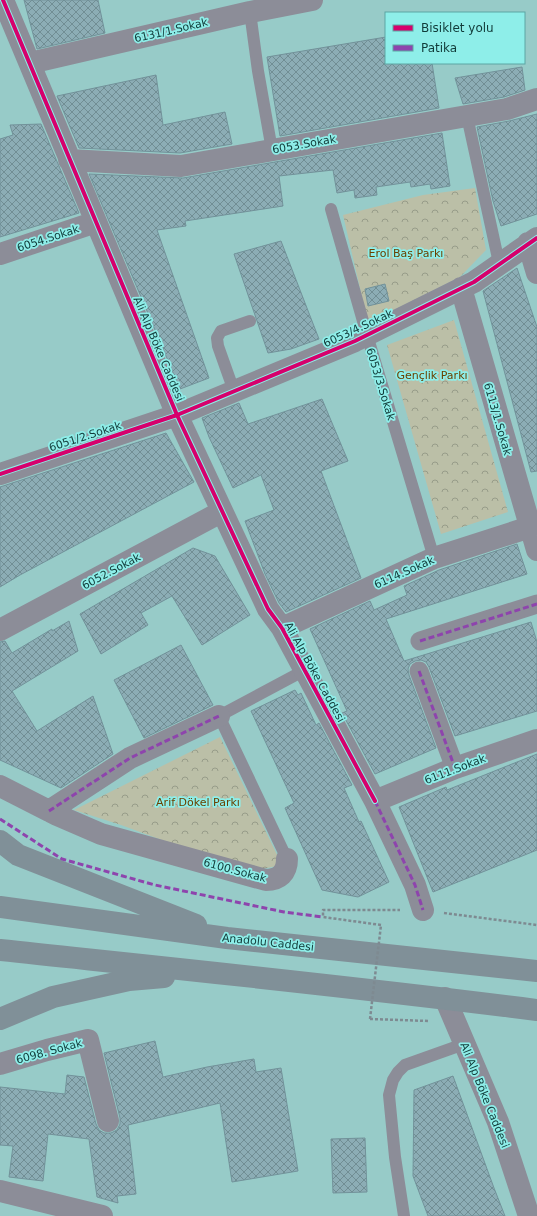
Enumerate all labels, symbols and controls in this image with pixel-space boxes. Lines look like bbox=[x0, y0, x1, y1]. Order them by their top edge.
legend bbox=[385, 12, 525, 64]
street label: 6131/1.Sokak bbox=[133, 16, 210, 45]
text: Bisiklet yolu bbox=[421, 21, 494, 35]
text: Patika bbox=[421, 41, 457, 55]
street label: 6053.Sokak bbox=[271, 132, 338, 156]
street label: 6054.Sokak bbox=[15, 222, 81, 255]
park label: Erol Baş Parkı bbox=[369, 247, 443, 260]
street label: Ali Alp Böke Caddesi bbox=[131, 295, 187, 404]
street label: 6053/4.Sokak bbox=[321, 306, 396, 350]
street label: 6053/3.Sokak bbox=[363, 346, 398, 423]
park label: Gençlik Parkı bbox=[396, 369, 468, 382]
street label: 6113/1.Sokak bbox=[481, 381, 514, 458]
street label: 6051/2.Sokak bbox=[47, 418, 124, 454]
street label: 6052.Sokak bbox=[80, 550, 143, 592]
street label: 6114.Sokak bbox=[372, 553, 437, 592]
street label: Ali Alp Böke Caddesi bbox=[282, 620, 348, 725]
street label: 6111.Sokak bbox=[423, 752, 488, 787]
park label: Arif Dökel Parkı bbox=[156, 796, 240, 809]
street label: 6100.Sokak bbox=[202, 856, 268, 885]
street label: Anadolu Caddesi bbox=[221, 931, 315, 954]
street label: 6098. Sokak bbox=[15, 1036, 84, 1067]
street label: Ali Alp Böke Caddesi bbox=[457, 1041, 512, 1150]

